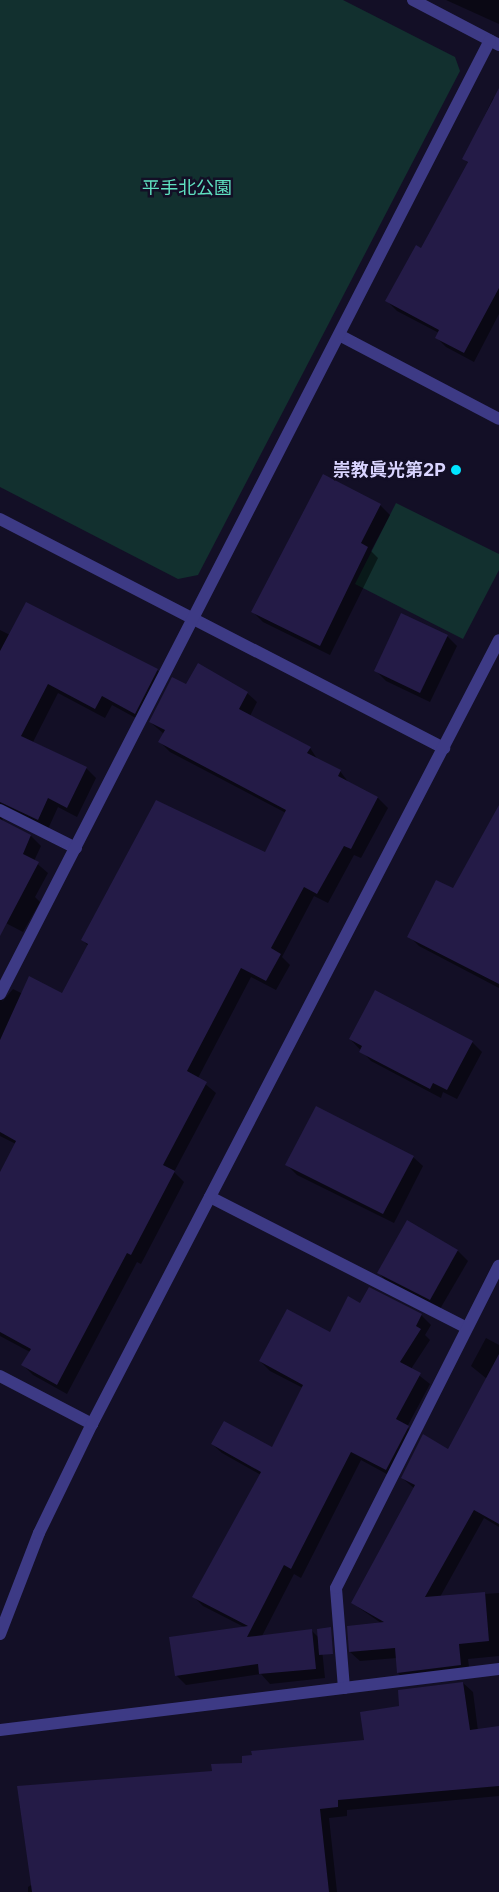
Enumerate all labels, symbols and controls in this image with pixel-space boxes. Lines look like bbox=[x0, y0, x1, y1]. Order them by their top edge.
park label: 平手北公園 bbox=[142, 177, 232, 199]
place label: 崇教眞光第2P bbox=[333, 459, 446, 481]
marker: 崇教眞光第2P bbox=[450, 464, 462, 476]

